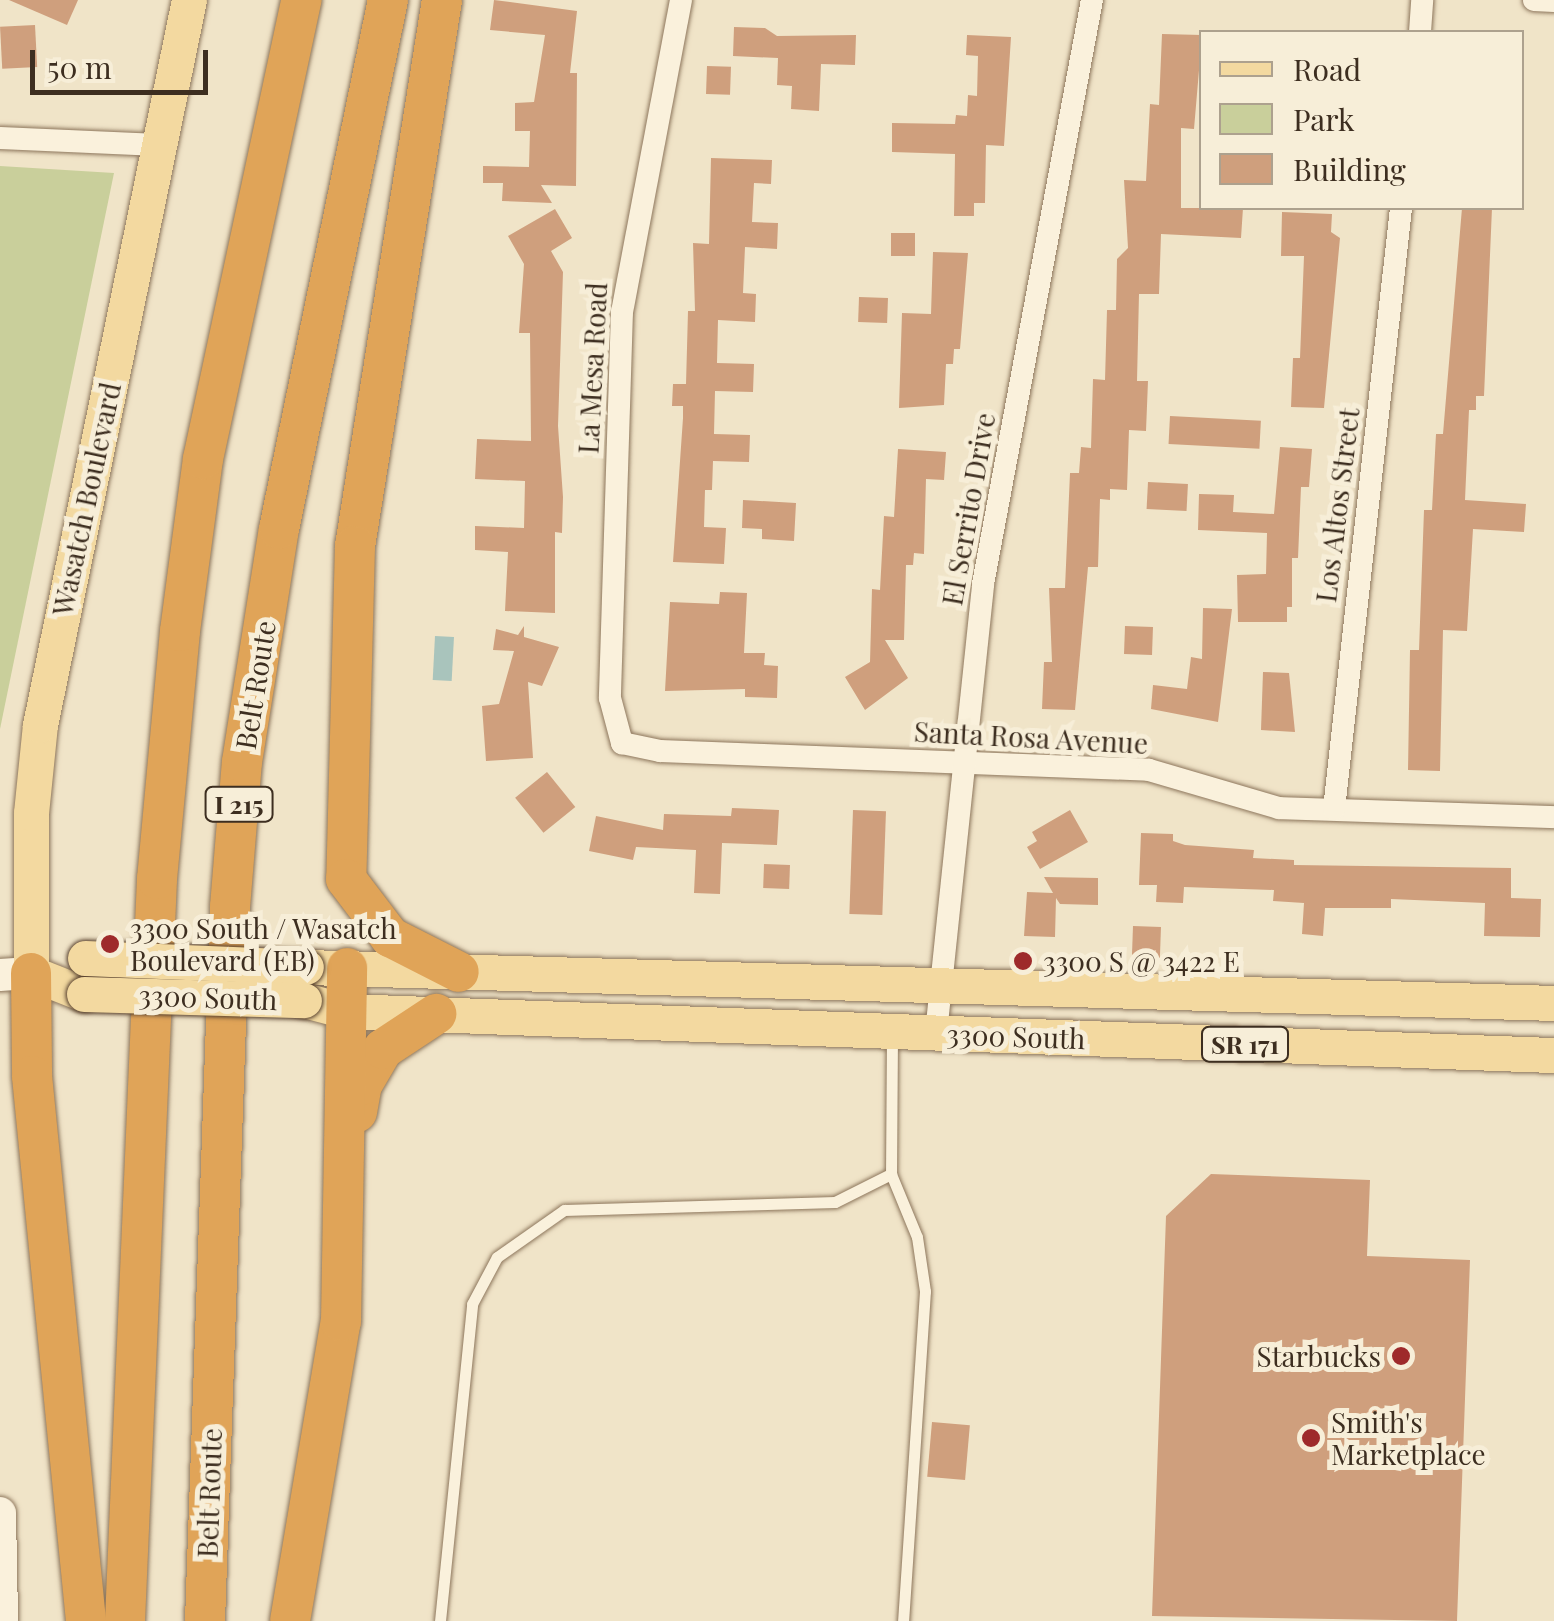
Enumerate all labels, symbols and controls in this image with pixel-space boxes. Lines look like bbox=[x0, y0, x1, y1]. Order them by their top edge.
scale bar bbox=[35, 30, 212, 92]
legend bbox=[1199, 30, 1524, 210]
text: 50 m bbox=[47, 47, 112, 87]
text: Road bbox=[1293, 49, 1361, 89]
text: Park bbox=[1293, 99, 1355, 139]
text: Building bbox=[1293, 149, 1406, 189]
street label: La Mesa Road bbox=[571, 281, 613, 455]
street label: Wasatch Boulevard bbox=[45, 379, 127, 619]
street label: Los Altos Street bbox=[1308, 405, 1366, 605]
street label: El Serrito Drive bbox=[935, 410, 1001, 608]
street label: Belt Route bbox=[228, 618, 282, 752]
street label: Santa Rosa Avenue bbox=[912, 714, 1150, 760]
road number: I 215 bbox=[204, 784, 274, 824]
place label: 3300 South / Wasatch Boulevard (EB) bbox=[130, 911, 398, 977]
marker: 3300 South / Wasatch Boulevard (EB) bbox=[99, 933, 121, 955]
place label: 3300 S @ 3422 E bbox=[1043, 944, 1240, 978]
marker: 3300 S @ 3422 E bbox=[1012, 950, 1034, 972]
street label: 3300 South bbox=[138, 978, 278, 1016]
street label: 3300 South bbox=[946, 1017, 1086, 1055]
road number: SR 171 bbox=[1200, 1024, 1290, 1064]
place label: Starbucks bbox=[1257, 1339, 1381, 1373]
marker: Starbucks bbox=[1390, 1345, 1412, 1367]
place label: Smith's Marketplace bbox=[1331, 1405, 1486, 1471]
street label: Belt Route bbox=[190, 1427, 228, 1559]
marker: Smith's Marketplace bbox=[1300, 1427, 1322, 1449]

